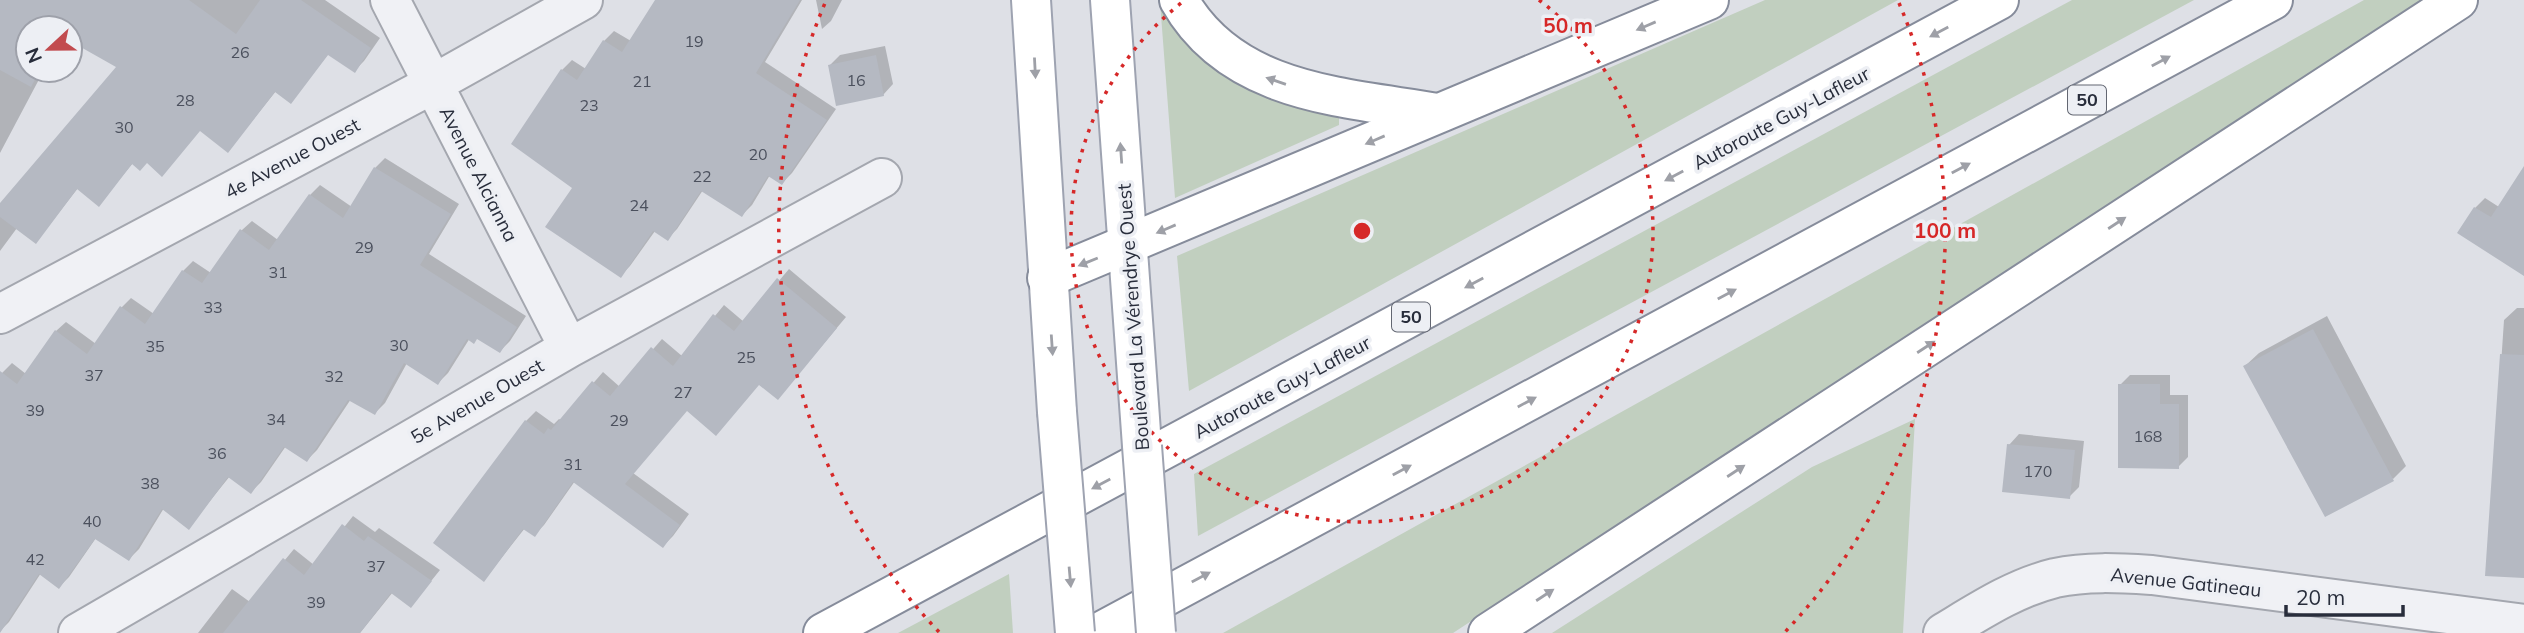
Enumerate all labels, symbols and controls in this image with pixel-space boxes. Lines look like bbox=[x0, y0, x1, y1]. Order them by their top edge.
text: 50 m bbox=[1543, 12, 1593, 38]
north arrow bbox=[14, 14, 84, 84]
one-way arrow bbox=[1635, 21, 1656, 32]
one-way arrow bbox=[1929, 27, 1949, 38]
house number: 19 bbox=[684, 31, 704, 51]
house number: 26 bbox=[230, 42, 250, 62]
text: N bbox=[19, 44, 47, 67]
one-way arrow bbox=[2151, 55, 2171, 66]
one-way arrow bbox=[1030, 57, 1041, 79]
street label: Autoroute Guy-Lafleur bbox=[1689, 61, 1873, 175]
house number: 16 bbox=[846, 70, 866, 90]
house number: 21 bbox=[632, 71, 652, 91]
one-way arrow bbox=[1265, 75, 1286, 85]
road number: 50 bbox=[2068, 86, 2106, 114]
house number: 28 bbox=[175, 90, 195, 110]
house number: 23 bbox=[579, 95, 599, 115]
street label: Avenue Alcianna bbox=[435, 102, 523, 246]
street label: 4e Avenue Ouest bbox=[220, 112, 364, 204]
house number: 30 bbox=[114, 117, 134, 137]
one-way arrow bbox=[1365, 135, 1386, 146]
one-way arrow bbox=[1116, 142, 1127, 164]
house number: 20 bbox=[748, 144, 768, 164]
one-way arrow bbox=[1951, 163, 1971, 175]
house number: 22 bbox=[692, 166, 712, 186]
one-way arrow bbox=[1664, 169, 1684, 181]
street label: Boulevard La Vérendrye Ouest bbox=[1112, 182, 1154, 451]
house number: 24 bbox=[629, 195, 649, 215]
one-way arrow bbox=[2107, 216, 2127, 229]
text: 100 m bbox=[1914, 217, 1976, 243]
centre of rings bbox=[1350, 219, 1374, 243]
one-way arrow bbox=[1156, 224, 1177, 235]
house number: 29 bbox=[354, 237, 374, 257]
one-way arrow bbox=[1077, 257, 1098, 268]
house number: 31 bbox=[268, 262, 288, 282]
one-way arrow bbox=[1464, 278, 1484, 289]
one-way arrow bbox=[1717, 288, 1737, 300]
house number: 33 bbox=[203, 297, 223, 317]
road number: 50 bbox=[1392, 302, 1430, 332]
street label: Autoroute Guy-Lafleur bbox=[1190, 330, 1374, 444]
one-way arrow bbox=[1047, 334, 1058, 356]
house number: 30 bbox=[389, 335, 409, 355]
house number: 35 bbox=[145, 336, 165, 356]
one-way arrow bbox=[1917, 341, 1936, 354]
house number: 25 bbox=[736, 347, 756, 367]
street label: 5e Avenue Ouest bbox=[406, 353, 548, 449]
house number: 37 bbox=[84, 365, 104, 385]
house number: 32 bbox=[324, 366, 344, 386]
house number: 27 bbox=[673, 382, 693, 402]
one-way arrow bbox=[1517, 396, 1537, 408]
house number: 39 bbox=[25, 400, 45, 420]
house number: 34 bbox=[266, 409, 286, 429]
house number: 29 bbox=[609, 410, 629, 430]
house number: 168 bbox=[2134, 426, 2162, 446]
house number: 36 bbox=[207, 443, 227, 463]
house number: 31 bbox=[563, 454, 583, 474]
house number: 170 bbox=[2024, 461, 2052, 481]
one-way arrow bbox=[1392, 464, 1412, 475]
one-way arrow bbox=[1727, 464, 1745, 478]
house number: 38 bbox=[140, 473, 160, 493]
one-way arrow bbox=[1091, 478, 1111, 490]
house number: 40 bbox=[82, 511, 102, 531]
house number: 42 bbox=[25, 549, 45, 569]
house number: 37 bbox=[366, 556, 386, 576]
street label: Avenue Gatineau bbox=[2109, 562, 2263, 602]
one-way arrow bbox=[1065, 566, 1076, 588]
one-way arrow bbox=[1192, 572, 1212, 584]
scale bar bbox=[2286, 574, 2403, 618]
text: 20 m bbox=[2296, 584, 2345, 610]
one-way arrow bbox=[1535, 589, 1555, 602]
house number: 39 bbox=[306, 592, 326, 612]

